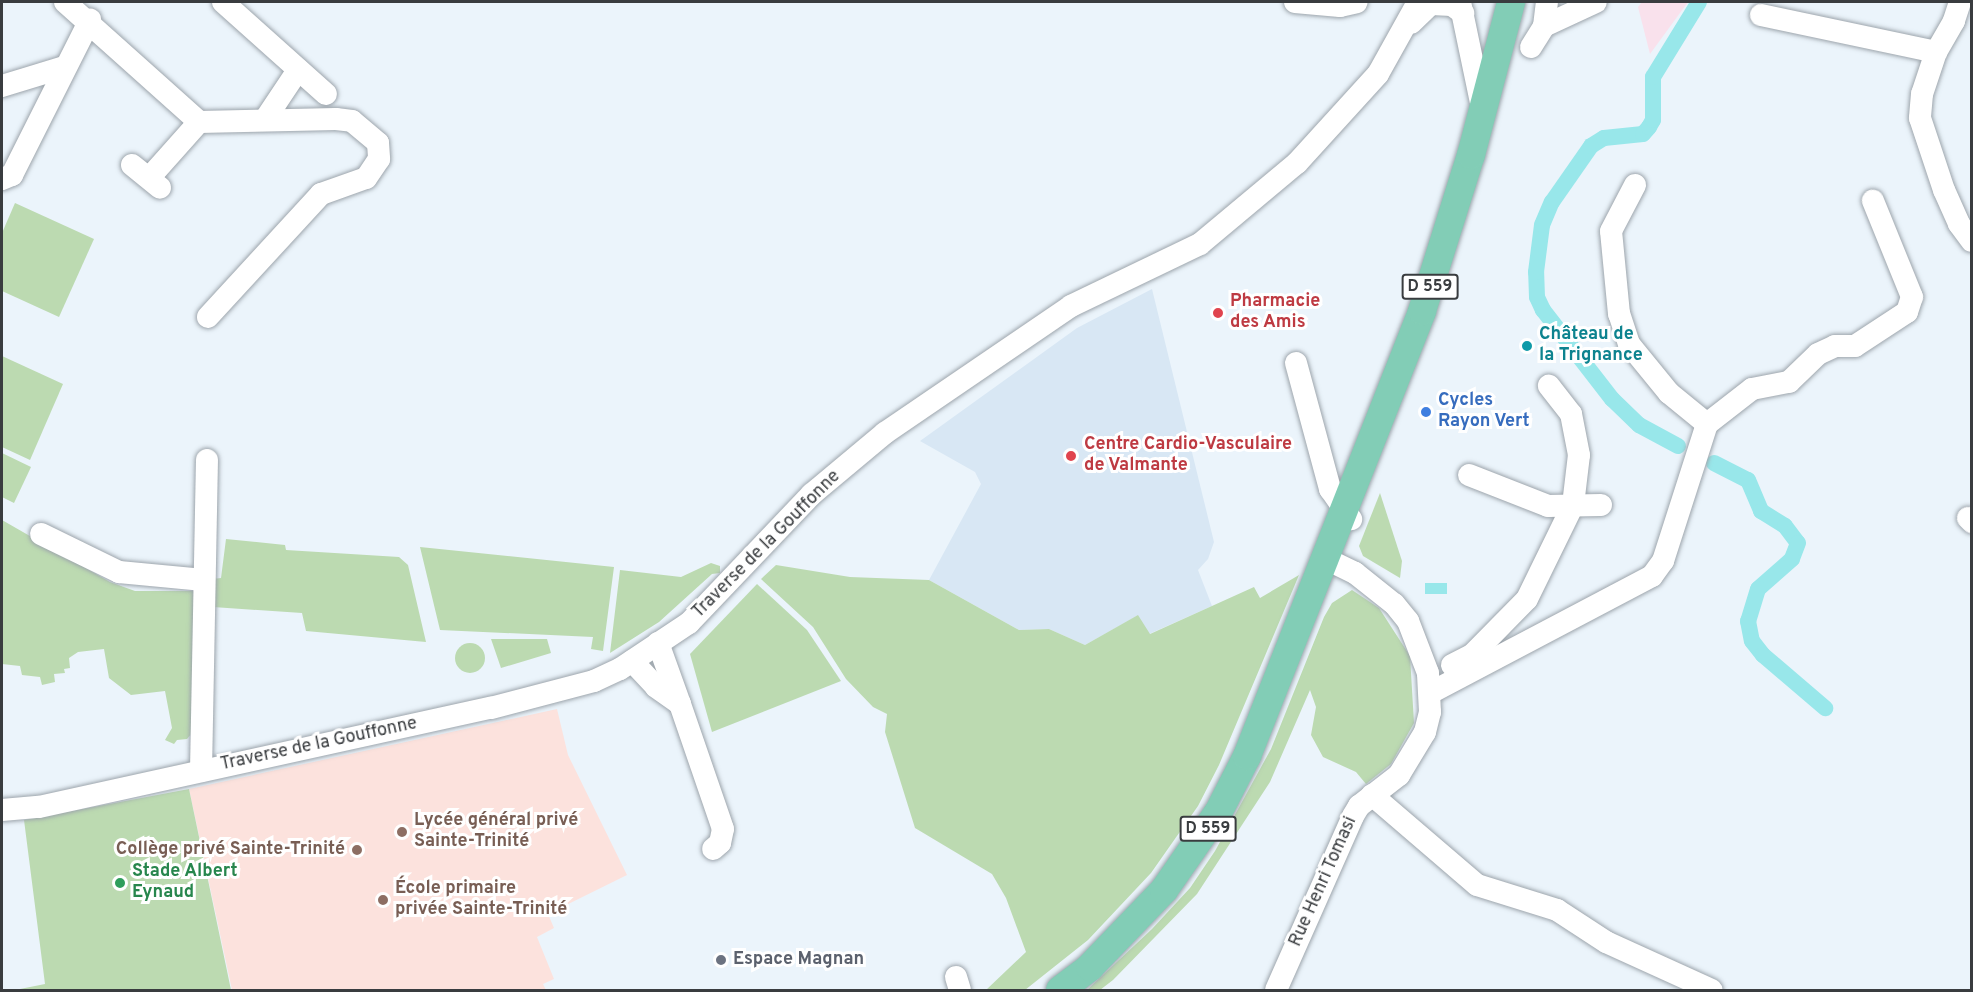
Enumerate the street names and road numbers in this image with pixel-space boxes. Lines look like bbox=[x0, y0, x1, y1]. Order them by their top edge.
road number: D 559 bbox=[1402, 274, 1458, 300]
street label: Traverse de la Gouffonne bbox=[688, 466, 846, 624]
street label: Traverse de la Gouffonne bbox=[219, 714, 419, 776]
street label: Rue Henri Tomasi bbox=[1285, 813, 1363, 951]
road number: D 559 bbox=[1180, 816, 1236, 842]

